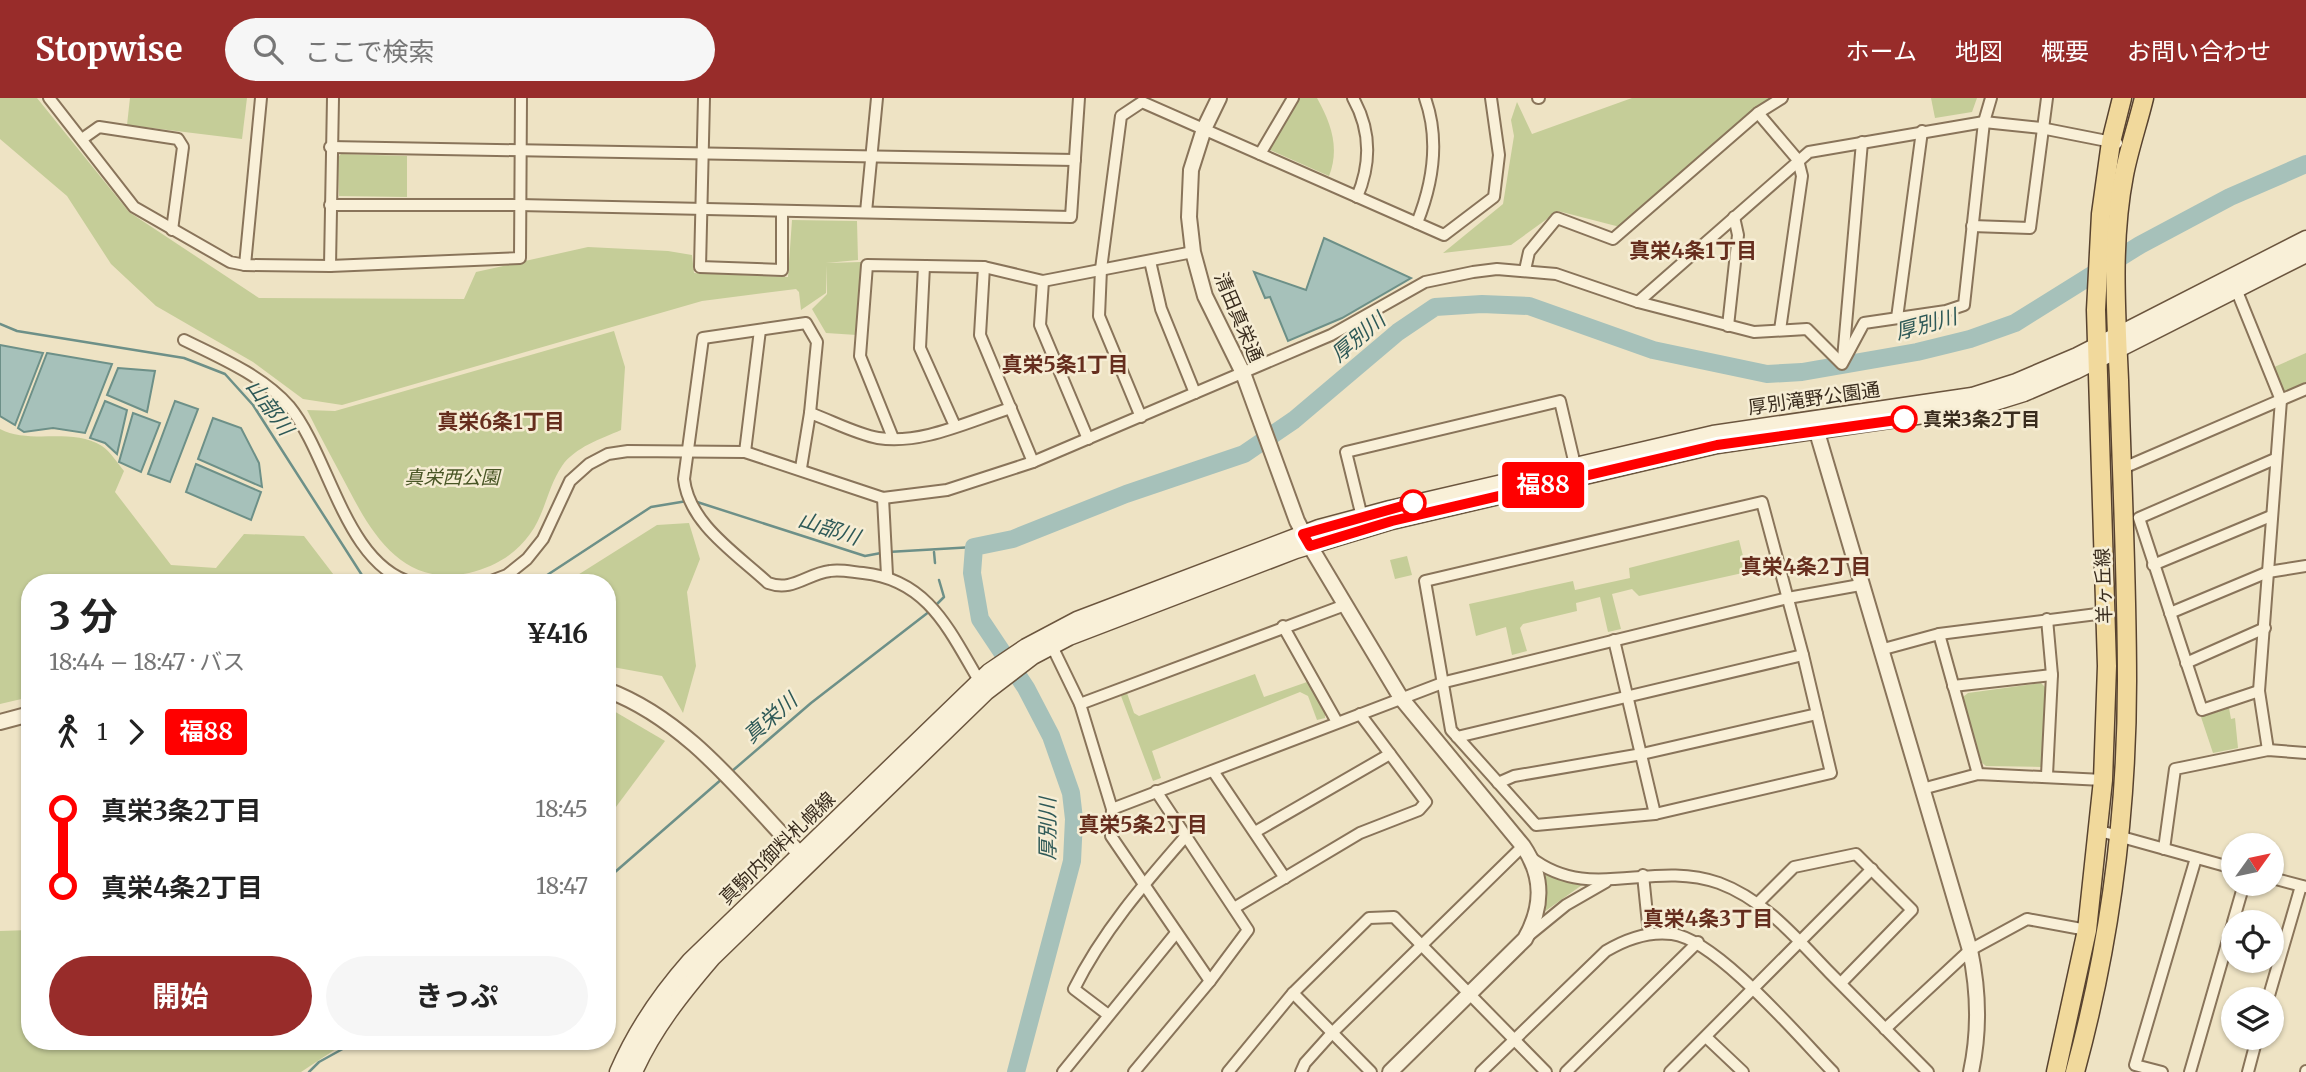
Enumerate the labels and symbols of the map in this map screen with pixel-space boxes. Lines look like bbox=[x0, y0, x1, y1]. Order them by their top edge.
district label: 真栄4条1丁目 bbox=[1629, 237, 1757, 264]
street label: 清田真栄通 bbox=[1209, 269, 1269, 365]
water label: 厚別川 bbox=[1892, 302, 1962, 345]
water label: 厚別川 bbox=[1325, 305, 1392, 368]
district label: 真栄5条1丁目 bbox=[1001, 351, 1129, 378]
water label: 山部川 bbox=[241, 374, 301, 442]
street label: 厚別滝野公園通 bbox=[1746, 377, 1882, 419]
marker: 真栄3条2丁目 bbox=[1891, 406, 1917, 432]
place label: 真栄3条2丁目 bbox=[1923, 407, 2040, 431]
district label: 真栄6条1丁目 bbox=[437, 408, 565, 435]
line badge: 福88 bbox=[1503, 462, 1583, 508]
park label: 真栄西公園 bbox=[404, 465, 502, 489]
unlabelled marker bbox=[1400, 490, 1426, 516]
water label: 山部川 bbox=[795, 505, 865, 551]
street label: 羊ヶ丘線 bbox=[2090, 548, 2116, 624]
district label: 真栄4条2丁目 bbox=[1741, 553, 1871, 580]
water label: 真栄川 bbox=[737, 686, 804, 749]
street label: 真駒内御料札幌線 bbox=[714, 787, 840, 909]
water label: 厚別川 bbox=[1034, 796, 1061, 861]
district label: 真栄5条2丁目 bbox=[1078, 811, 1208, 838]
north arrow bbox=[2221, 833, 2284, 896]
district label: 真栄4条3丁目 bbox=[1643, 905, 1773, 932]

